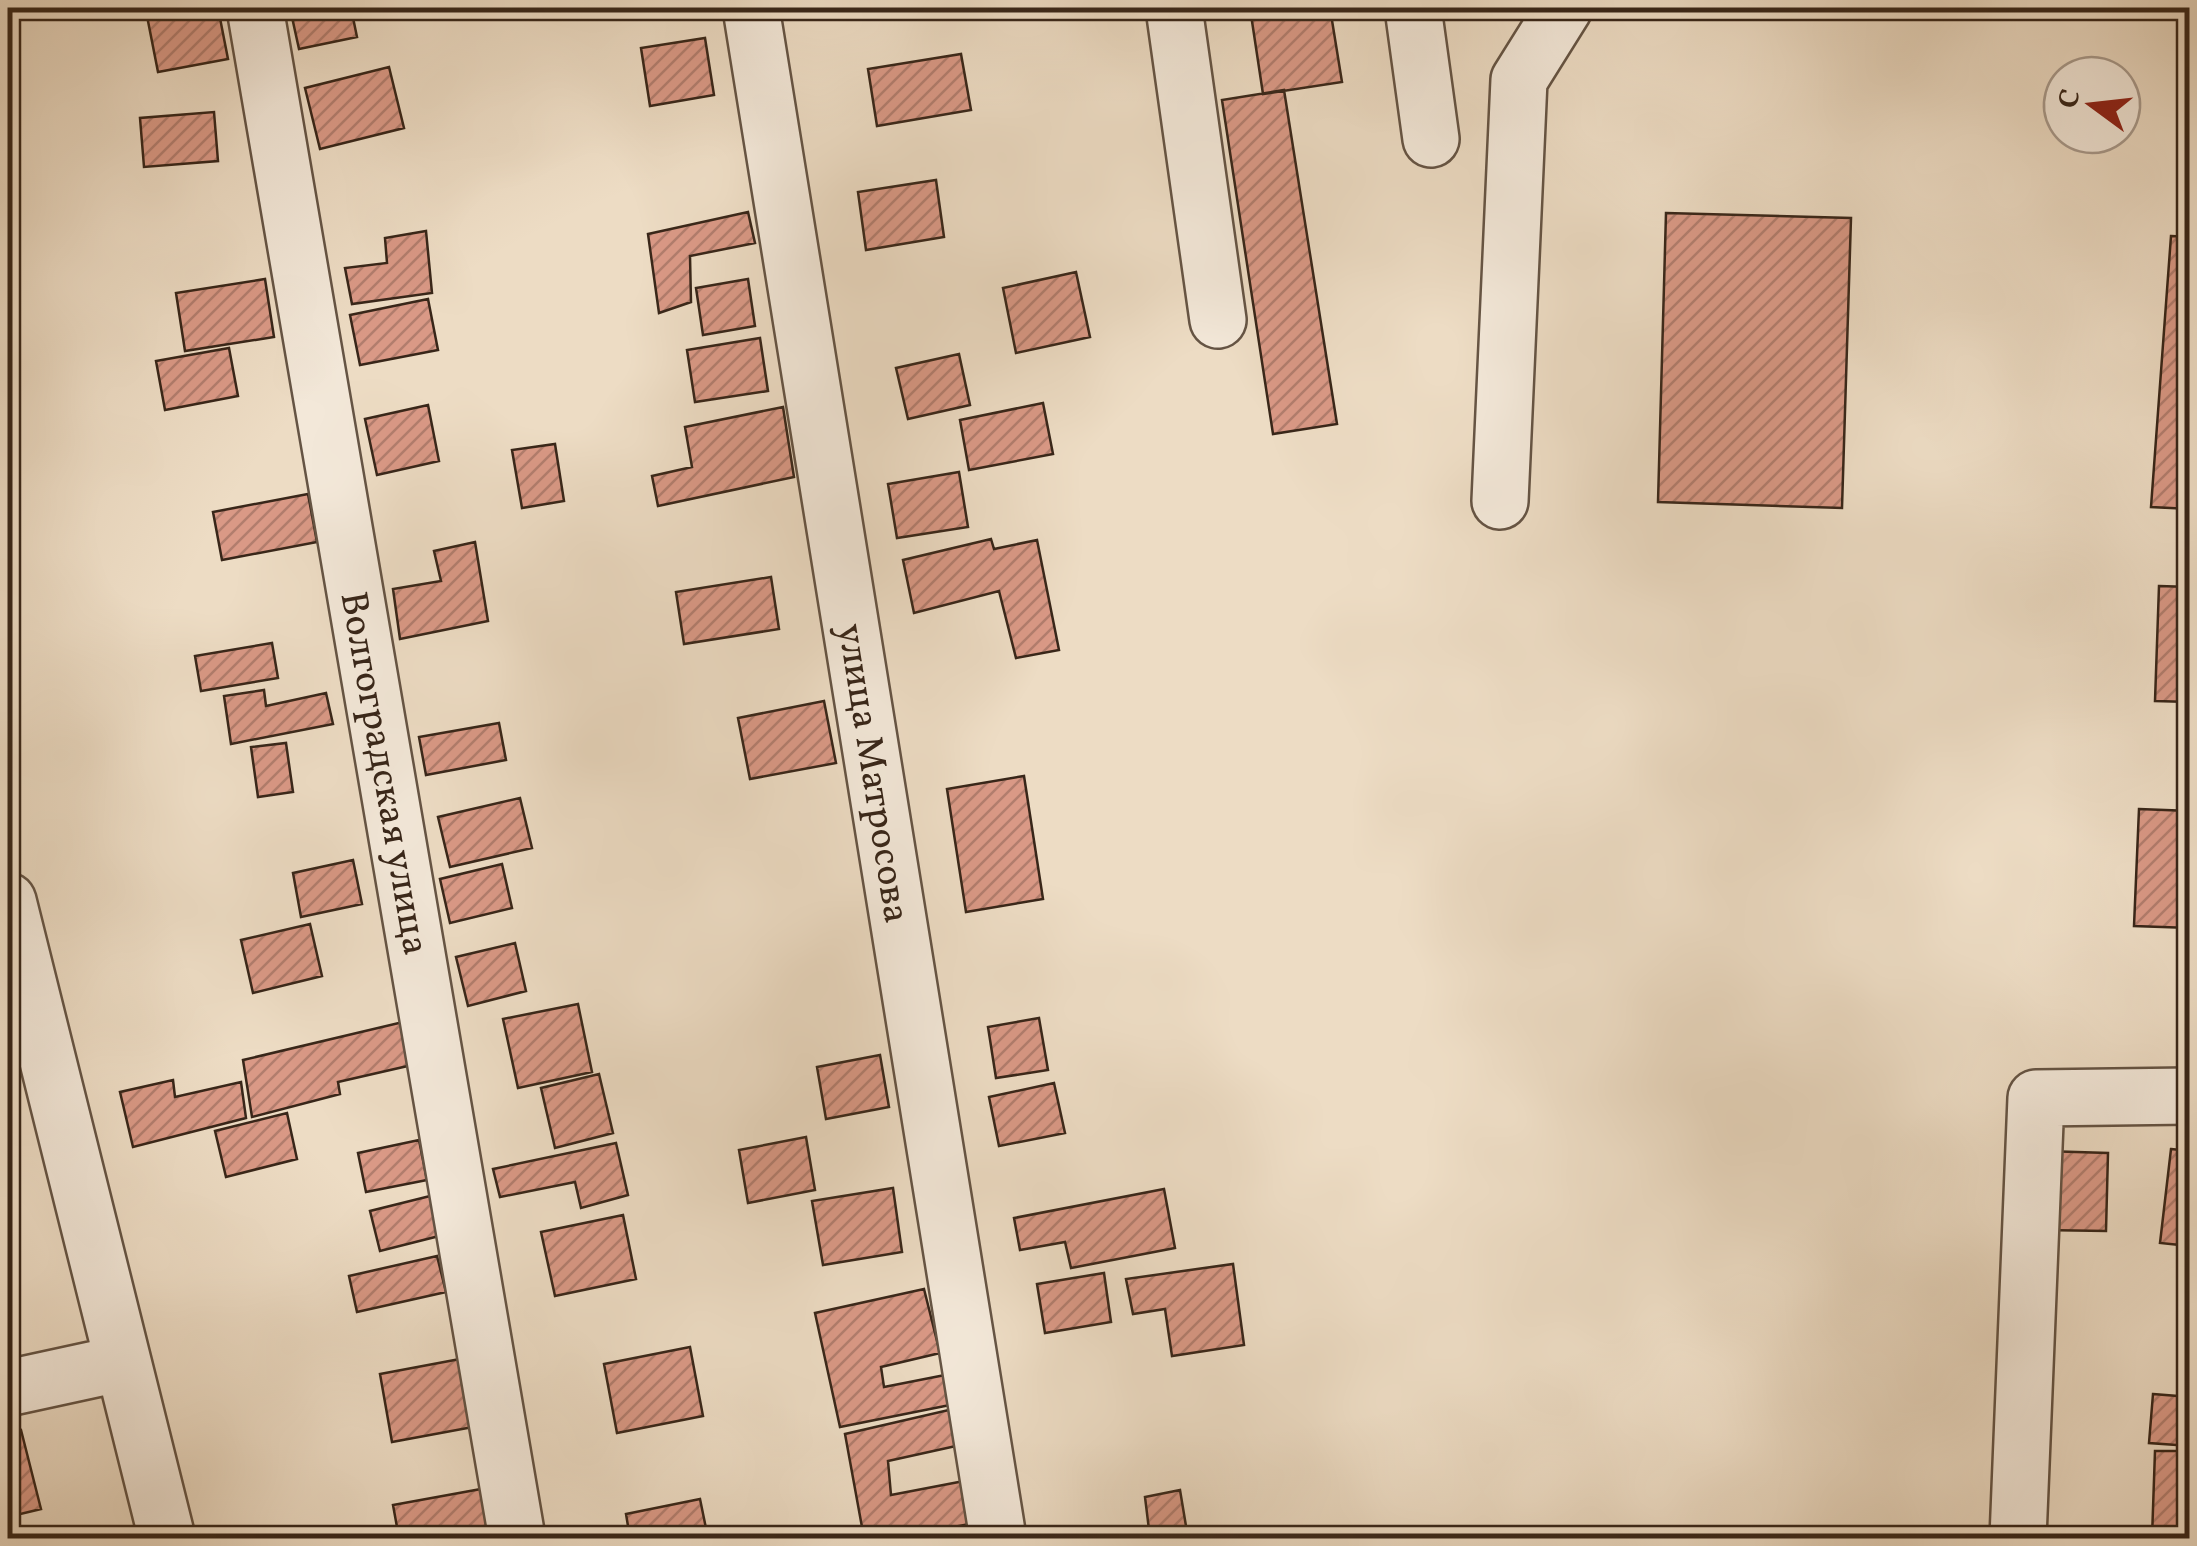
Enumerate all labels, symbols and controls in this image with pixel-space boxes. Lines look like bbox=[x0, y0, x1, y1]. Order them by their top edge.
north arrow bbox=[2042, 55, 2142, 155]
text: С bbox=[2049, 85, 2091, 113]
street label: Волгоградская улица bbox=[324, 588, 441, 959]
street label: улица Матросова bbox=[822, 620, 921, 927]

